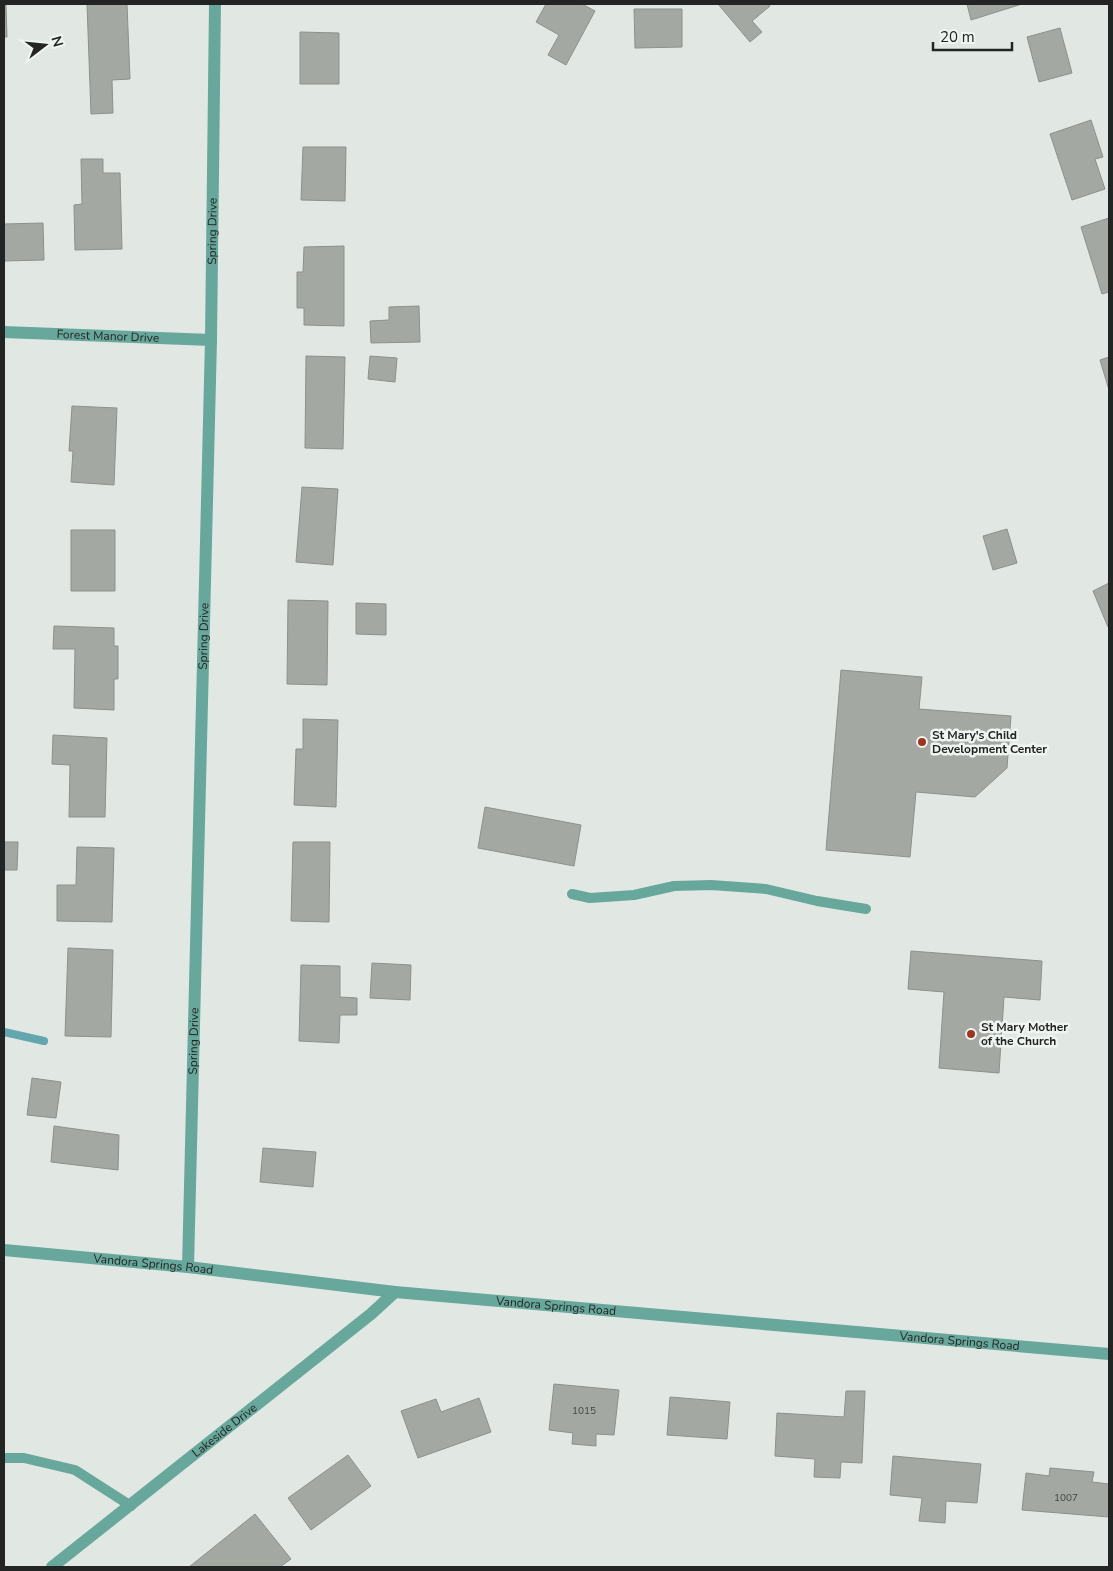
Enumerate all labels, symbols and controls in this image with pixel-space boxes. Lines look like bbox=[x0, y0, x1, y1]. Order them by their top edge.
north arrow bbox=[20, 20, 70, 70]
scale bar bbox=[933, 20, 1012, 52]
text: 20 m bbox=[940, 27, 975, 47]
text: N bbox=[46, 34, 68, 49]
street label: Spring Drive bbox=[204, 198, 221, 265]
street label: Forest Manor Drive bbox=[56, 326, 160, 346]
street label: Spring Drive bbox=[195, 603, 212, 670]
place label: St Mary's Child Development Center bbox=[932, 727, 1047, 757]
marker: St Mary's Child Development Center bbox=[916, 736, 928, 748]
street label: Spring Drive bbox=[185, 1007, 202, 1075]
place label: St Mary Mother of the Church bbox=[981, 1019, 1068, 1049]
marker: St Mary Mother of the Church bbox=[965, 1028, 977, 1040]
street label: Vandora Springs Road bbox=[92, 1250, 214, 1278]
street label: Vandora Springs Road bbox=[494, 1293, 617, 1319]
street label: Vandora Springs Road bbox=[898, 1328, 1020, 1354]
street label: Lakeside Drive bbox=[189, 1400, 260, 1461]
house number: 1015 bbox=[572, 1404, 596, 1418]
house number: 1007 bbox=[1054, 1491, 1078, 1505]

